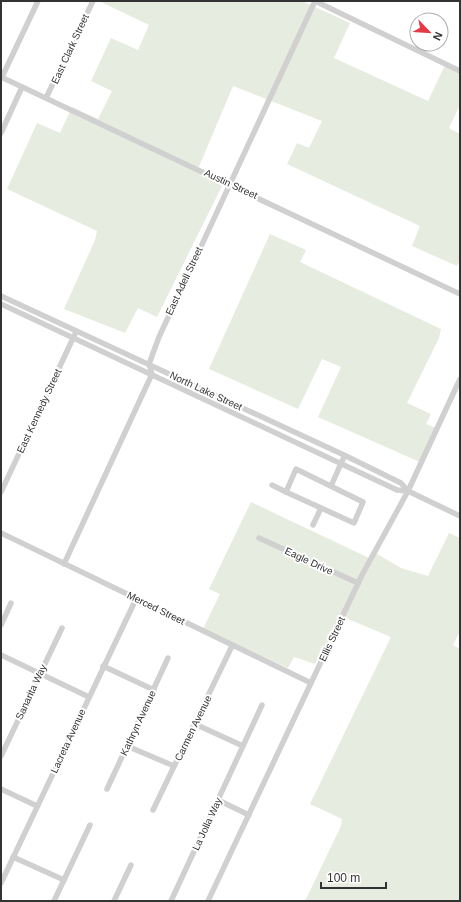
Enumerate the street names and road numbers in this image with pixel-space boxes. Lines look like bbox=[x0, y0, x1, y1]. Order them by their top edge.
street label: East Clark Street bbox=[49, 12, 91, 86]
street label: Austin Street bbox=[203, 167, 259, 201]
street label: East Adell Street bbox=[163, 245, 205, 317]
street label: East Kennedy Street bbox=[15, 367, 63, 455]
street label: North Lake Street bbox=[168, 369, 244, 413]
street label: Eagle Drive bbox=[283, 545, 335, 577]
street label: Merced Street bbox=[125, 589, 187, 627]
street label: Ellis Street bbox=[317, 615, 347, 663]
street label: Sanarita Way bbox=[13, 663, 49, 721]
street label: Kathryn Avenue bbox=[118, 688, 158, 757]
street label: Carmen Avenue bbox=[172, 693, 214, 763]
street label: Lacreta Avenue bbox=[48, 707, 88, 775]
street label: La Jolla Way bbox=[190, 796, 224, 852]

